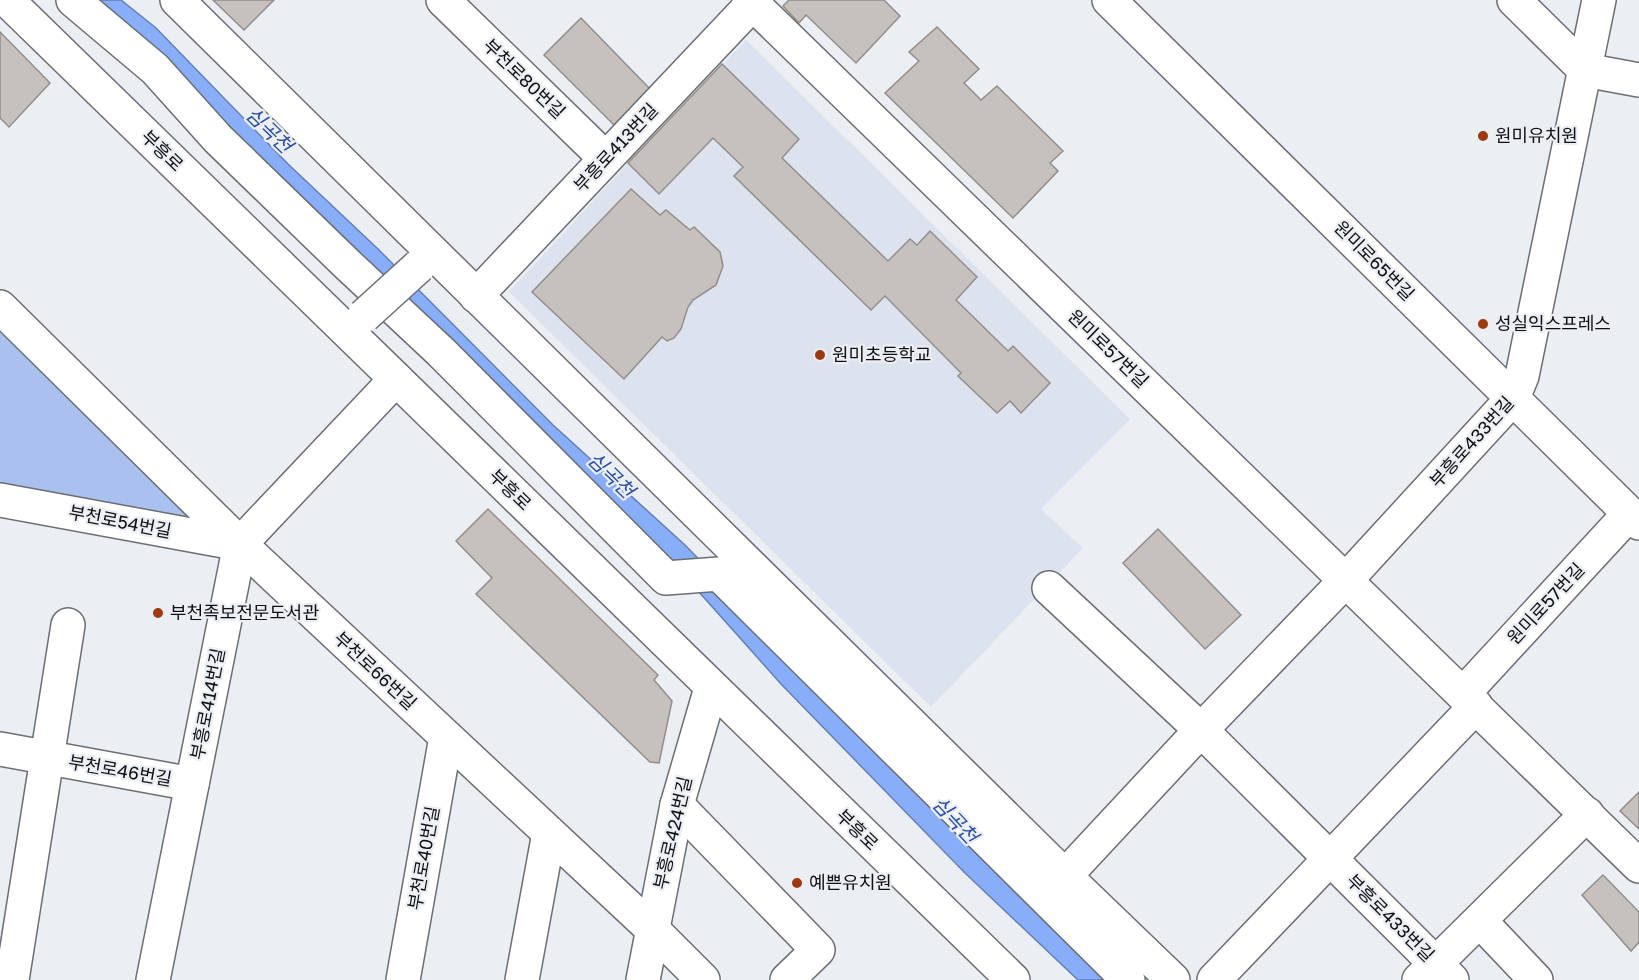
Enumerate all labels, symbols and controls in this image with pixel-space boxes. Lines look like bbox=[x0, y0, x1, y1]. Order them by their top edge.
street label: 부천로80번길 bbox=[479, 34, 570, 123]
street label: 부흥로413번길 bbox=[569, 98, 662, 196]
water label: 심곡천 bbox=[242, 101, 300, 159]
place label: 원미유치원 bbox=[1495, 124, 1578, 146]
street label: 부흥로 bbox=[137, 125, 188, 175]
marker: 원미유치원 bbox=[1476, 129, 1490, 143]
street label: 원미로65번길 bbox=[1330, 216, 1419, 305]
street label: 원미로57번길 bbox=[1064, 305, 1153, 392]
place label: 성실익스프레스 bbox=[1495, 312, 1611, 334]
marker: 성실익스프레스 bbox=[1476, 317, 1490, 331]
place label: 원미초등학교 bbox=[832, 343, 931, 365]
marker: 원미초등학교 bbox=[813, 348, 827, 362]
street label: 부흥로433번길 bbox=[1425, 391, 1518, 491]
water label: 심곡천 bbox=[584, 446, 642, 504]
street label: 부흥로 bbox=[485, 464, 536, 514]
street label: 부천로54번길 bbox=[67, 500, 173, 542]
street label: 원미로57번길 bbox=[1502, 558, 1588, 648]
place label: 부천족보전문도서관 bbox=[170, 601, 319, 623]
marker: 부천족보전문도서관 bbox=[151, 606, 165, 620]
street label: 부천로66번길 bbox=[330, 627, 421, 714]
street label: 부흥로414번길 bbox=[185, 646, 229, 762]
street label: 부천로46번길 bbox=[67, 750, 174, 790]
street label: 부흥로424번길 bbox=[648, 774, 696, 891]
water label: 심곡천 bbox=[928, 791, 985, 850]
street label: 부천로40번길 bbox=[403, 804, 443, 911]
street label: 부흥로 bbox=[832, 804, 883, 854]
street label: 부흥로433번길 bbox=[1342, 869, 1439, 966]
place label: 예쁜유치원 bbox=[809, 871, 892, 893]
marker: 예쁜유치원 bbox=[790, 876, 804, 890]

